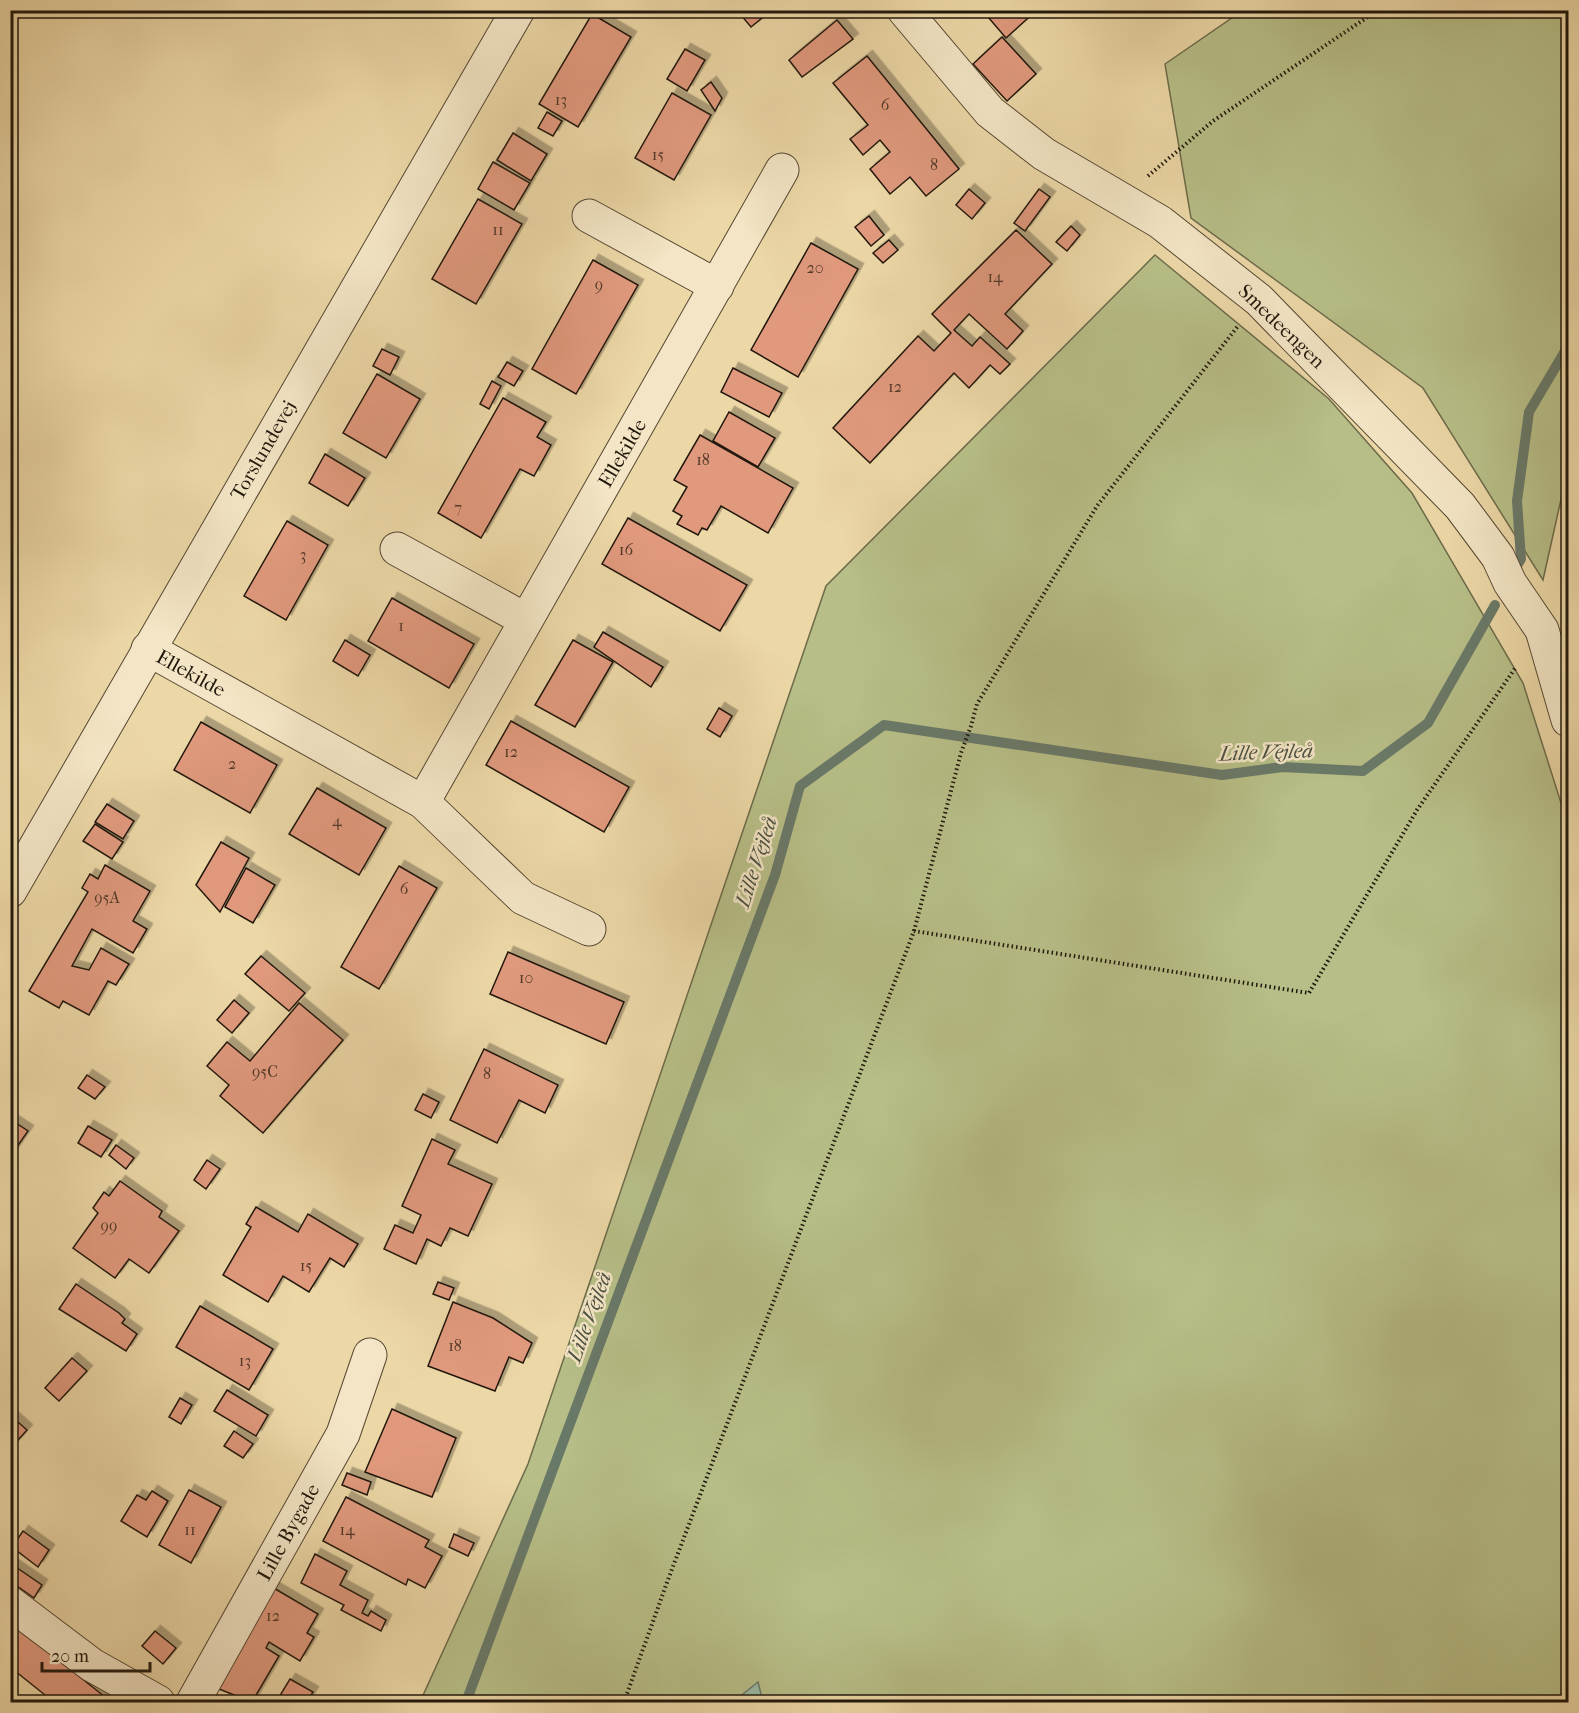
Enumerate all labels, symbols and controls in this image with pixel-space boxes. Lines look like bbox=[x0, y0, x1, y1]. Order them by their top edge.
house number: 13 bbox=[555, 90, 567, 109]
house number: 6 bbox=[881, 95, 890, 114]
house number: 15 bbox=[652, 145, 664, 164]
house number: 8 bbox=[930, 155, 938, 174]
house number: 11 bbox=[492, 220, 504, 239]
house number: 20 bbox=[806, 258, 824, 277]
house number: 14 bbox=[987, 267, 1003, 286]
house number: 9 bbox=[595, 275, 603, 294]
street label: Smedeengen bbox=[1234, 279, 1330, 374]
house number: 12 bbox=[888, 377, 902, 396]
street label: Torslundevej bbox=[226, 396, 301, 504]
street label: Ellekilde bbox=[594, 415, 651, 492]
house number: 18 bbox=[696, 450, 710, 469]
house number: 7 bbox=[454, 498, 462, 517]
house number: 16 bbox=[619, 540, 633, 559]
house number: 3 bbox=[300, 545, 306, 564]
house number: 1 bbox=[398, 616, 404, 635]
street label: Ellekilde bbox=[152, 645, 229, 702]
water label: Lille Vejleå bbox=[1217, 738, 1313, 766]
house number: 12 bbox=[504, 742, 518, 761]
house number: 2 bbox=[228, 754, 236, 773]
house number: 4 bbox=[332, 811, 342, 830]
water label: Lille Vejleå bbox=[729, 814, 782, 912]
house number: 6 bbox=[400, 879, 409, 898]
house number: 95A bbox=[94, 888, 120, 907]
house number: 10 bbox=[519, 968, 533, 987]
house number: 95C bbox=[252, 1062, 278, 1081]
house number: 8 bbox=[483, 1064, 491, 1083]
house number: 99 bbox=[101, 1216, 117, 1235]
house number: 15 bbox=[300, 1256, 312, 1275]
water label: Lille Vejleå bbox=[561, 1269, 616, 1367]
house number: 18 bbox=[448, 1336, 462, 1355]
house number: 13 bbox=[239, 1351, 251, 1370]
street label: Lille Bygade bbox=[252, 1480, 325, 1585]
house number: 11 bbox=[184, 1520, 196, 1539]
house number: 14 bbox=[339, 1520, 355, 1539]
house number: 12 bbox=[266, 1606, 280, 1625]
scale bar bbox=[42, 1635, 150, 1673]
text: 20 m bbox=[51, 1646, 89, 1667]

